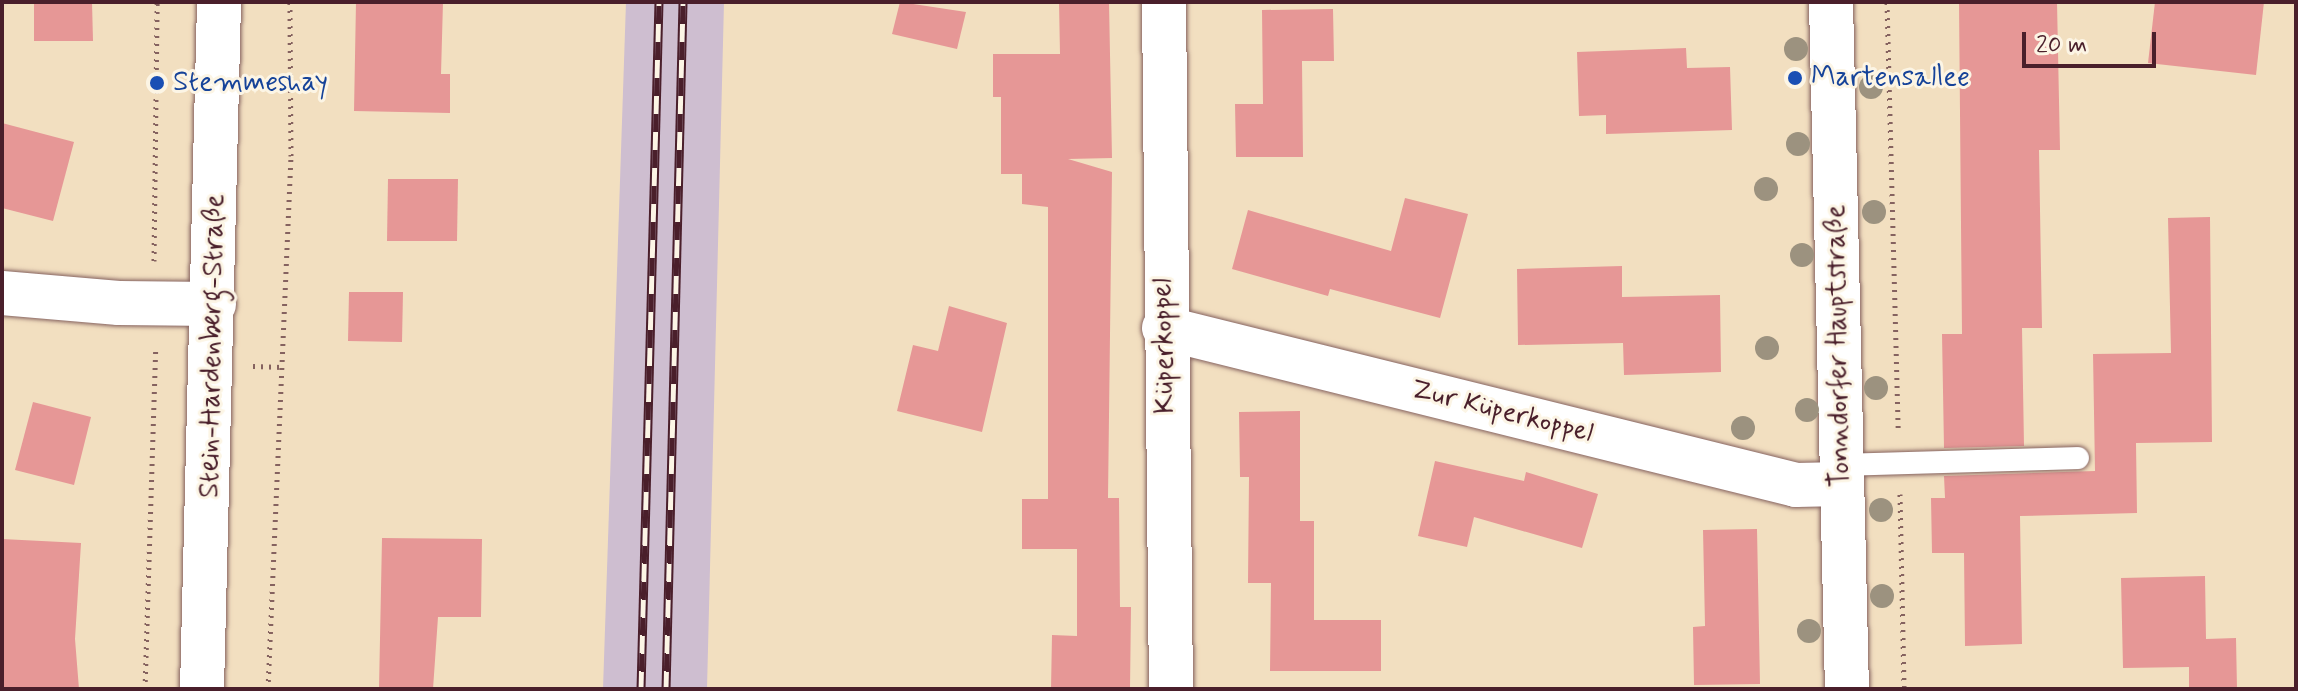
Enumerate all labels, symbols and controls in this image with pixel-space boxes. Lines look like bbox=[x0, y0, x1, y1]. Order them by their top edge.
scale bar bbox=[2026, 16, 2160, 66]
text: 20 m bbox=[2036, 30, 2087, 61]
place label: Martensallee bbox=[1811, 61, 1970, 95]
place label: Stemmeshay bbox=[173, 66, 328, 100]
marker: Martensallee bbox=[1786, 69, 1804, 87]
marker: Stemmeshay bbox=[148, 74, 166, 92]
street label: Stein-Hardenberg-Straße bbox=[194, 194, 232, 498]
street label: Tonndorfer Hauptstraße bbox=[1820, 204, 1858, 488]
street label: Küperkoppel bbox=[1147, 278, 1183, 414]
street label: Zur Küperkoppel bbox=[1406, 373, 1598, 451]

